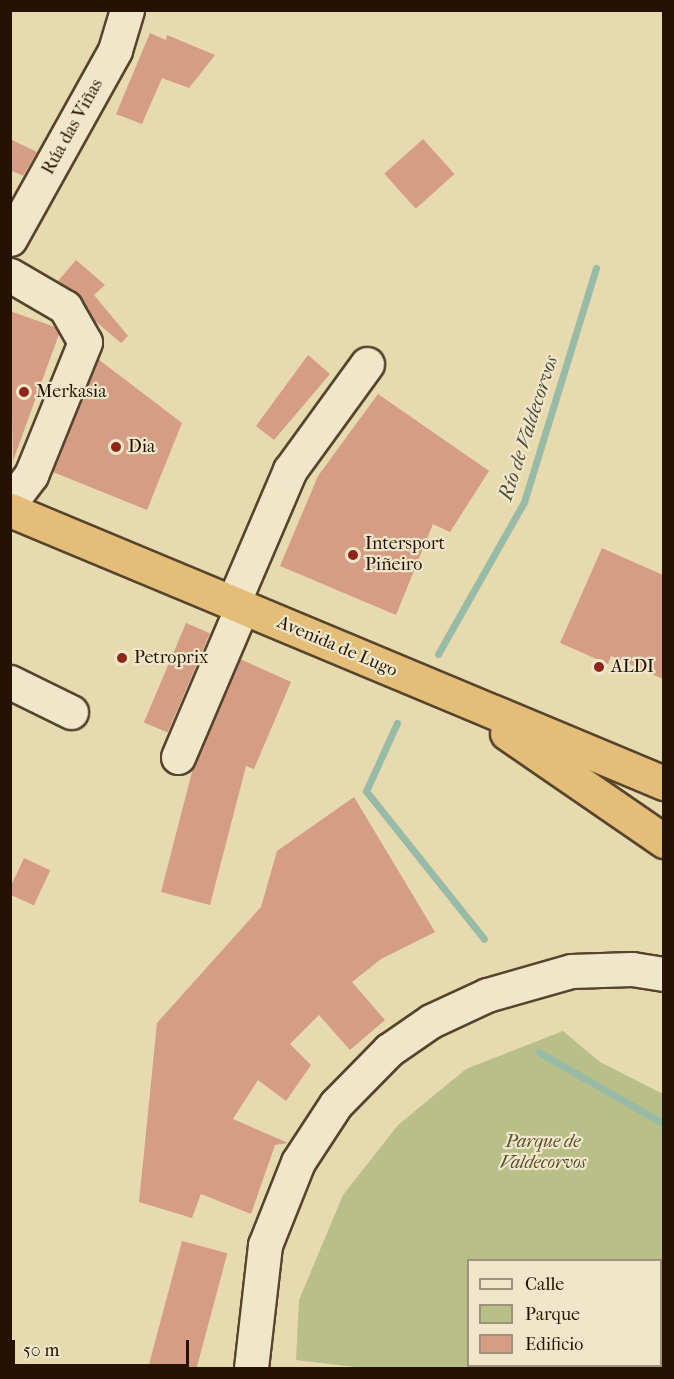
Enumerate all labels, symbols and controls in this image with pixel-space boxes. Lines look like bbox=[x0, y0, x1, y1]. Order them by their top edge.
street label: Rúa das Viñas bbox=[38, 75, 108, 179]
water label: Río de Valdecorvos bbox=[493, 352, 563, 504]
place label: Merkasia bbox=[36, 381, 106, 403]
marker: Merkasia bbox=[17, 385, 31, 399]
place label: Dia bbox=[128, 436, 155, 458]
marker: Dia bbox=[109, 440, 123, 454]
place label: Intersport Piñeiro bbox=[365, 534, 445, 576]
marker: Intersport Piñeiro bbox=[346, 548, 360, 562]
street label: Avenida de Lugo bbox=[274, 612, 400, 682]
place label: Petroprix bbox=[134, 647, 208, 669]
marker: Petroprix bbox=[115, 651, 129, 665]
place label: ALDI bbox=[611, 656, 654, 678]
marker: ALDI bbox=[592, 660, 606, 674]
park label: Parque de Valdecorvos bbox=[500, 1132, 586, 1174]
legend bbox=[467, 1259, 662, 1367]
text: Calle bbox=[525, 1274, 564, 1295]
text: Parque bbox=[525, 1304, 580, 1325]
scale bar bbox=[15, 1328, 192, 1366]
text: Edificio bbox=[525, 1334, 583, 1355]
text: 50 m bbox=[23, 1340, 59, 1361]

